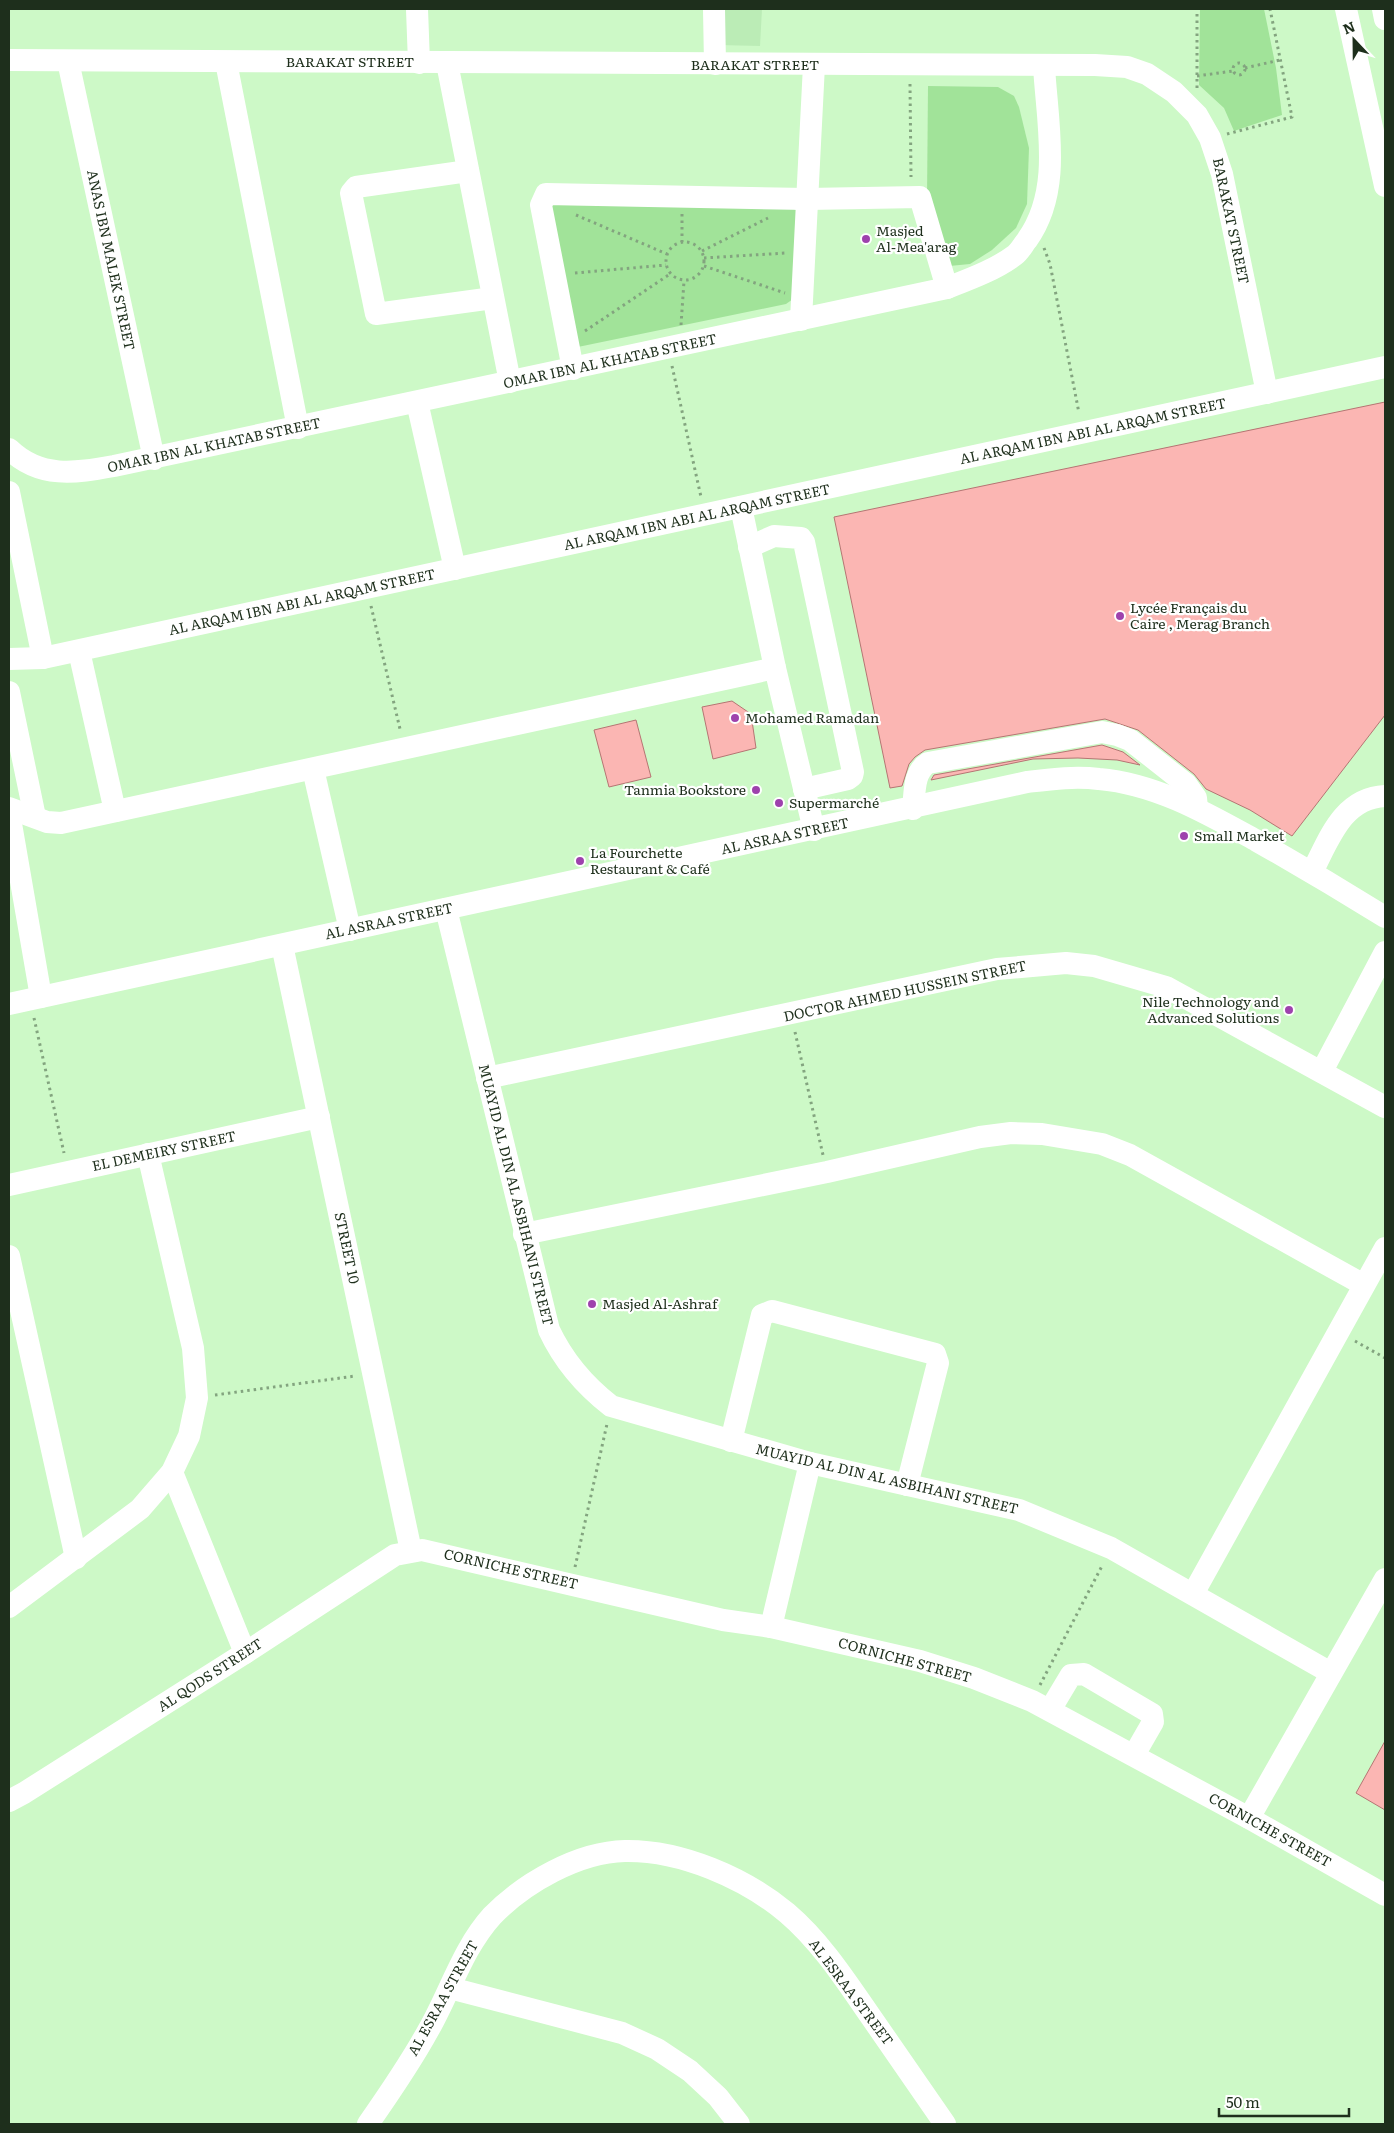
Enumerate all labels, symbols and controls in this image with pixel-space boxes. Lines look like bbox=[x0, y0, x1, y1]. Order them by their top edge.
north arrow bbox=[1329, 15, 1379, 65]
text: N bbox=[1340, 15, 1358, 38]
street label: BARAKAT STREET bbox=[286, 51, 414, 71]
street label: BARAKAT STREET bbox=[691, 54, 819, 74]
street label: BARAKAT STREET bbox=[1209, 156, 1255, 286]
street label: ANAS IBN MALEK STREET bbox=[83, 168, 141, 352]
place label: Masjed Al-Mea'arag bbox=[876, 220, 957, 256]
marker: Masjed Al-Mea'arag bbox=[860, 233, 872, 245]
street label: OMAR IBN AL KHATAB STREET bbox=[501, 328, 718, 392]
street label: AL ARQAM IBN ABI AL ARQAM STREET bbox=[958, 392, 1228, 468]
street label: OMAR IBN AL KHATAB STREET bbox=[105, 412, 322, 476]
street label: AL ARQAM IBN ABI AL ARQAM STREET bbox=[562, 478, 832, 554]
street label: AL ARQAM IBN ABI AL ARQAM STREET bbox=[167, 563, 437, 639]
place label: Lycée Français du Caire , Merag Branch bbox=[1130, 597, 1270, 633]
marker: Lycée Français du Caire , Merag Branch bbox=[1114, 610, 1126, 622]
place label: Mohamed Ramadan bbox=[745, 707, 879, 727]
marker: Mohamed Ramadan bbox=[729, 712, 741, 724]
place label: Tanmia Bookstore bbox=[624, 779, 746, 799]
marker: Tanmia Bookstore bbox=[750, 784, 762, 796]
place label: Supermarché bbox=[789, 792, 879, 812]
marker: Supermarché bbox=[773, 797, 785, 809]
street label: AL ASRAA STREET bbox=[719, 812, 851, 858]
place label: Small Market bbox=[1194, 825, 1285, 845]
marker: Small Market bbox=[1178, 830, 1190, 842]
place label: La Fourchette Restaurant & Café bbox=[590, 842, 710, 878]
marker: La Fourchette Restaurant & Café bbox=[574, 855, 586, 867]
street label: AL ASRAA STREET bbox=[323, 897, 455, 943]
street label: DOCTOR AHMED HUSSEIN STREET bbox=[781, 954, 1028, 1026]
place label: Nile Technology and Advanced Solutions bbox=[1142, 991, 1279, 1027]
marker: Nile Technology and Advanced Solutions bbox=[1283, 1004, 1295, 1016]
street label: MUAYID AL DIN AL ASBIHANI STREET bbox=[475, 1062, 559, 1328]
street label: EL DEMEIRY STREET bbox=[90, 1125, 238, 1175]
street label: STREET 10 bbox=[331, 1210, 365, 1286]
place label: Masjed Al-Ashraf bbox=[602, 1293, 719, 1313]
marker: Masjed Al-Ashraf bbox=[586, 1298, 598, 1310]
street label: MUAYID AL DIN AL ASBIHANI STREET bbox=[754, 1438, 1021, 1518]
street label: CORNICHE STREET bbox=[442, 1543, 580, 1593]
street label: CORNICHE STREET bbox=[836, 1632, 974, 1686]
street label: AL QODS STREET bbox=[153, 1633, 266, 1716]
street label: CORNICHE STREET bbox=[1206, 1787, 1335, 1871]
street label: AL ESRAA STREET bbox=[805, 1934, 899, 2049]
street label: AL ESRAA STREET bbox=[402, 1936, 482, 2059]
scale bar bbox=[1219, 2086, 1349, 2118]
text: 50 m bbox=[1226, 2090, 1260, 2113]

